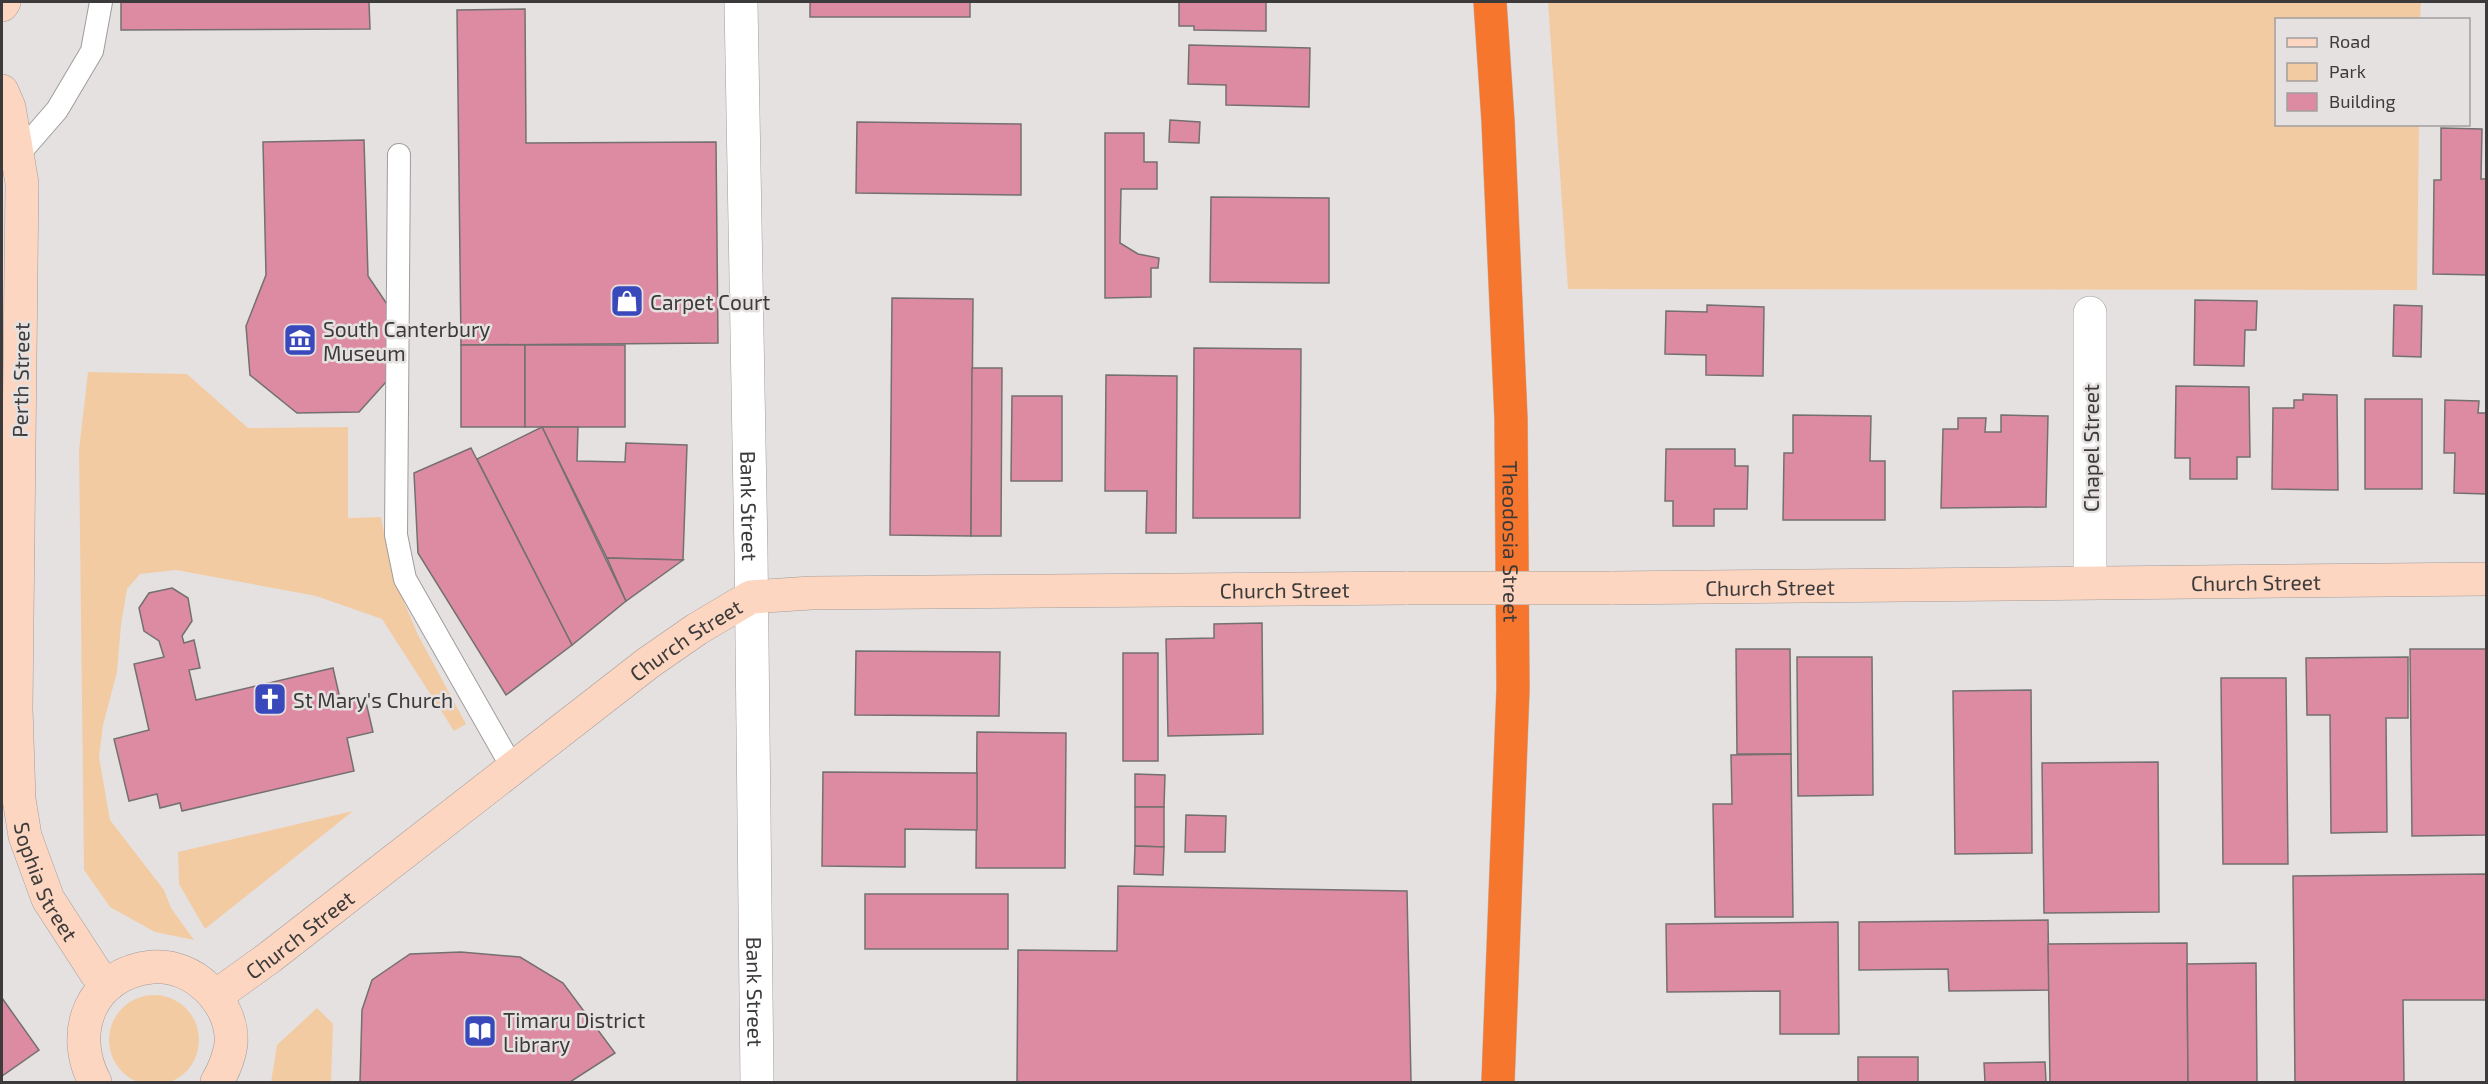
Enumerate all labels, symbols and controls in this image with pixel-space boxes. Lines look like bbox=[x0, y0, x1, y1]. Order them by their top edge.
legend bbox=[2275, 18, 2470, 126]
text: Road bbox=[2329, 30, 2370, 52]
text: Park bbox=[2329, 60, 2366, 82]
text: Building bbox=[2329, 90, 2396, 112]
shop icon: Carpet Court bbox=[609, 283, 645, 319]
place label: Carpet Court bbox=[650, 289, 770, 314]
place label: South Canterbury Museum bbox=[323, 316, 490, 365]
street label: Perth Street bbox=[6, 322, 34, 438]
museum icon: South Canterbury Museum bbox=[282, 322, 318, 358]
street label: Chapel Street bbox=[2078, 384, 2103, 512]
street label: Bank Street bbox=[737, 451, 764, 561]
street label: Theodosia Street bbox=[1499, 460, 1525, 623]
street label: Church Street bbox=[2191, 568, 2321, 595]
street label: Church Street bbox=[1705, 573, 1835, 600]
street label: Church Street bbox=[1220, 576, 1350, 602]
street label: Church Street bbox=[624, 593, 746, 686]
church icon: St Mary's Church bbox=[252, 681, 288, 717]
place label: St Mary's Church bbox=[293, 687, 453, 712]
street label: Sophia Street bbox=[10, 820, 84, 945]
street label: Church Street bbox=[240, 884, 358, 983]
street label: Bank Street bbox=[743, 937, 769, 1047]
place label: Timaru District Library bbox=[503, 1007, 645, 1056]
library icon: Timaru District Library bbox=[462, 1013, 498, 1049]

